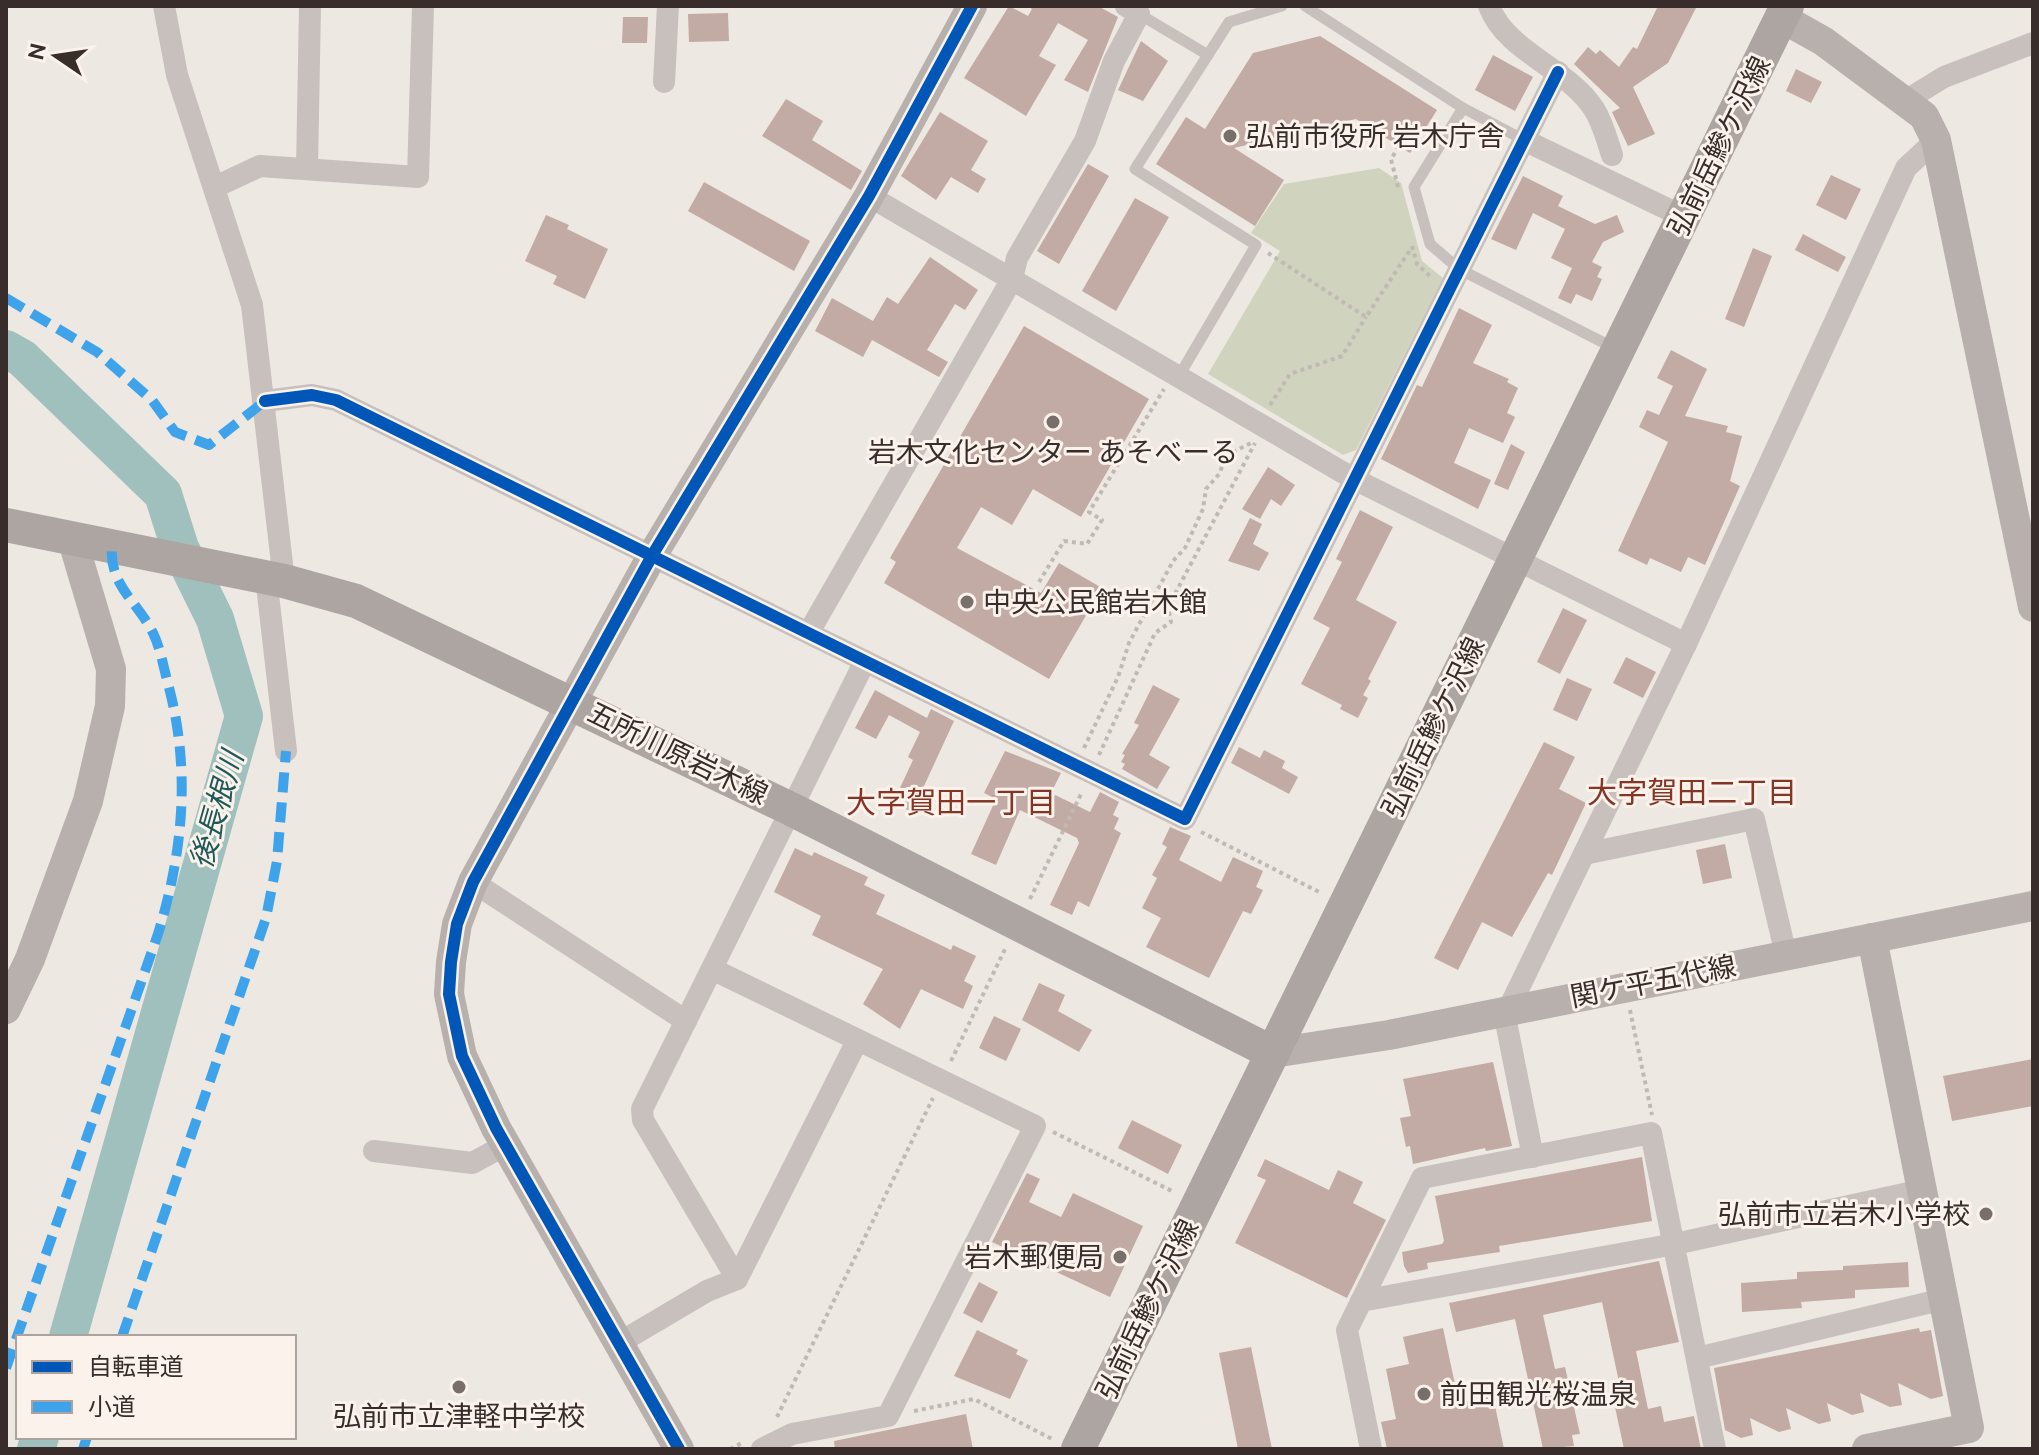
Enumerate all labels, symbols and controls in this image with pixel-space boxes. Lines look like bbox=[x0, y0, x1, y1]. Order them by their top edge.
north arrow bbox=[16, 16, 96, 96]
text: N bbox=[22, 41, 50, 62]
street label: 弘前岳鰺ケ沢線 bbox=[1662, 51, 1775, 241]
place label: 弘前市役所 岩木庁舎 bbox=[1246, 120, 1504, 151]
marker: 弘前市役所 岩木庁舎 bbox=[1221, 127, 1239, 145]
marker: 岩木文化センター あそべーる bbox=[1044, 413, 1062, 431]
place label: 岩木文化センター あそべーる bbox=[868, 436, 1238, 467]
place label: 中央公民館岩木館 bbox=[983, 586, 1207, 617]
marker: 中央公民館岩木館 bbox=[958, 593, 976, 611]
street label: 弘前岳鰺ケ沢線 bbox=[1376, 632, 1489, 822]
street label: 五所川原岩木線 bbox=[583, 696, 773, 809]
water label: 後長根川 bbox=[183, 744, 250, 872]
district label: 大字賀田二丁目 bbox=[1587, 775, 1797, 809]
district label: 大字賀田一丁目 bbox=[846, 785, 1056, 819]
street label: 関ケ平五代線 bbox=[1567, 949, 1738, 1012]
place label: 弘前市立岩木小学校 bbox=[1718, 1198, 1970, 1229]
marker: 弘前市立岩木小学校 bbox=[1977, 1205, 1995, 1223]
street label: 弘前岳鰺ケ沢線 bbox=[1090, 1214, 1203, 1404]
place label: 岩木郵便局 bbox=[964, 1241, 1104, 1272]
marker: 岩木郵便局 bbox=[1111, 1248, 1129, 1266]
legend bbox=[16, 1335, 296, 1439]
text: 自転車道 bbox=[88, 1353, 184, 1380]
marker: 弘前市立津軽中学校 bbox=[450, 1378, 468, 1396]
place label: 前田観光桜温泉 bbox=[1440, 1378, 1636, 1409]
marker: 前田観光桜温泉 bbox=[1415, 1385, 1433, 1403]
text: 小道 bbox=[88, 1393, 136, 1420]
place label: 弘前市立津軽中学校 bbox=[333, 1400, 585, 1431]

